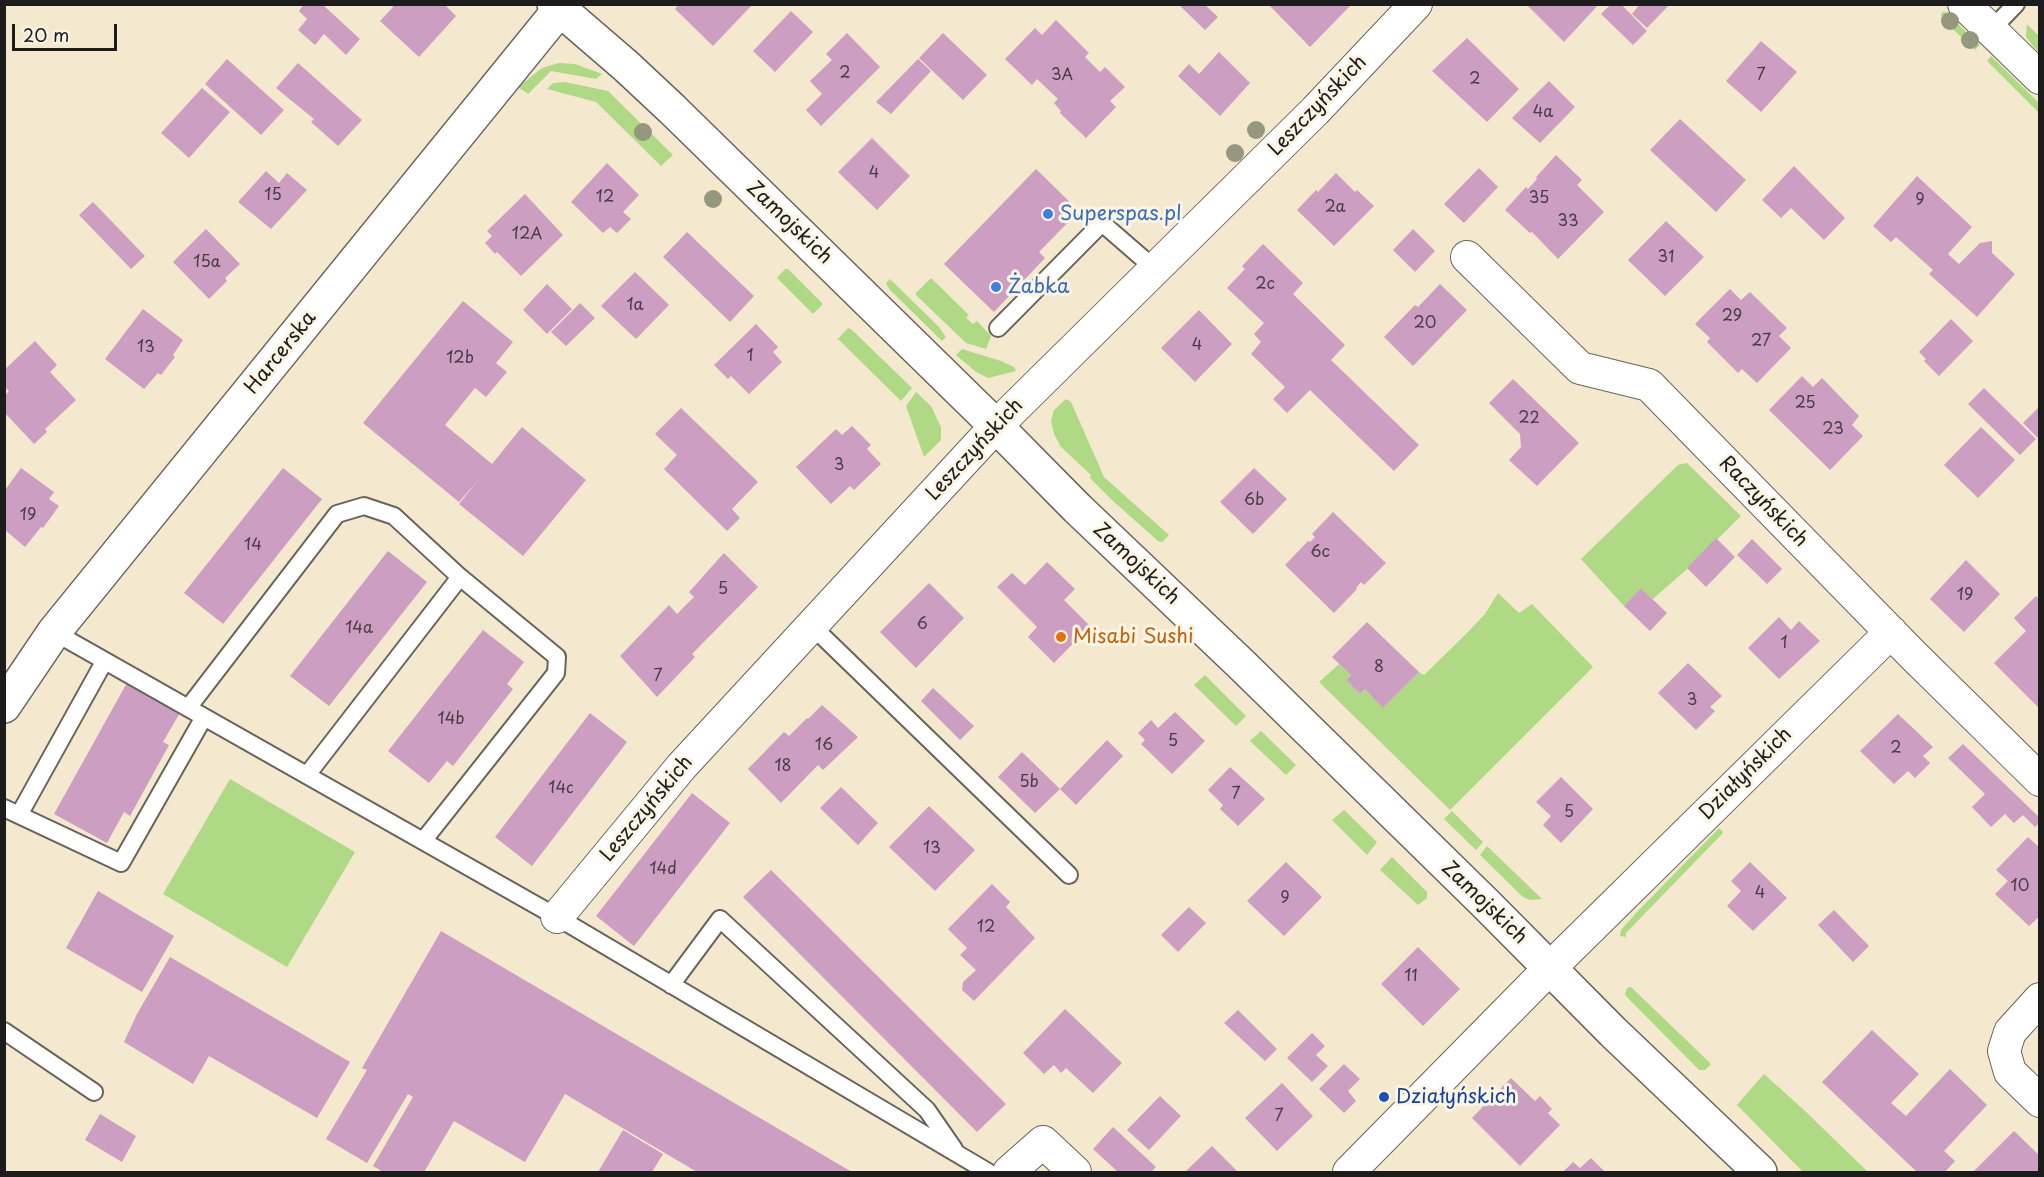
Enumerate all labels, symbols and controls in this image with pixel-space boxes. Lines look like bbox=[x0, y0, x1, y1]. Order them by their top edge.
scale bar bbox=[15, 12, 120, 50]
text: 20 m bbox=[23, 21, 69, 48]
street label: Leszczyńskich bbox=[1264, 51, 1372, 161]
house number: 2 bbox=[839, 64, 851, 84]
house number: 3A bbox=[1051, 66, 1073, 86]
house number: 7 bbox=[1756, 66, 1766, 86]
house number: 2 bbox=[1469, 70, 1481, 90]
house number: 4a bbox=[1533, 103, 1553, 123]
house number: 4 bbox=[869, 164, 879, 184]
street label: Zamojskich bbox=[741, 176, 837, 270]
house number: 15 bbox=[264, 186, 282, 206]
house number: 12 bbox=[596, 188, 614, 208]
house number: 35 bbox=[1529, 189, 1549, 209]
house number: 9 bbox=[1915, 191, 1925, 211]
house number: 2a bbox=[1325, 198, 1345, 218]
place label: Superspas.pl bbox=[1060, 202, 1182, 226]
marker: Superspas.pl bbox=[1041, 207, 1055, 221]
house number: 33 bbox=[1557, 212, 1579, 232]
house number: 12A bbox=[512, 225, 542, 245]
house number: 31 bbox=[1658, 248, 1674, 268]
house number: 15a bbox=[193, 253, 221, 273]
place label: Żabka bbox=[1008, 275, 1069, 299]
house number: 2c bbox=[1255, 275, 1275, 295]
marker: Żabka bbox=[989, 280, 1003, 294]
house number: 1a bbox=[626, 296, 644, 316]
street label: Harcerska bbox=[240, 307, 322, 399]
house number: 29 bbox=[1722, 307, 1742, 327]
house number: 20 bbox=[1414, 314, 1436, 334]
house number: 27 bbox=[1751, 332, 1771, 352]
house number: 4 bbox=[1192, 336, 1202, 356]
house number: 13 bbox=[137, 338, 155, 358]
house number: 1 bbox=[746, 347, 754, 367]
house number: 12b bbox=[446, 349, 474, 369]
street label: Leszczyńskich bbox=[922, 394, 1028, 506]
house number: 25 bbox=[1794, 394, 1816, 414]
house number: 22 bbox=[1518, 409, 1540, 429]
house number: 23 bbox=[1822, 420, 1844, 440]
street label: Raczyńskich bbox=[1714, 452, 1812, 552]
house number: 3 bbox=[834, 456, 844, 476]
house number: 6b bbox=[1244, 491, 1264, 511]
house number: 19 bbox=[20, 506, 36, 526]
street label: Zamojskich bbox=[1088, 518, 1184, 610]
house number: 14 bbox=[244, 536, 262, 556]
house number: 6c bbox=[1310, 543, 1330, 563]
house number: 5 bbox=[718, 580, 728, 600]
house number: 19 bbox=[1957, 586, 1973, 606]
house number: 6 bbox=[916, 615, 928, 635]
house number: 14a bbox=[345, 619, 373, 639]
place label: Misabi Sushi bbox=[1073, 625, 1194, 649]
marker: Misabi Sushi bbox=[1054, 630, 1068, 644]
house number: 1 bbox=[1780, 634, 1788, 654]
house number: 8 bbox=[1374, 658, 1384, 678]
house number: 7 bbox=[653, 667, 663, 687]
house number: 3 bbox=[1687, 691, 1697, 711]
house number: 14b bbox=[437, 710, 465, 730]
street label: Działyńskich bbox=[1695, 723, 1797, 825]
house number: 5 bbox=[1168, 732, 1178, 752]
house number: 16 bbox=[815, 736, 833, 756]
house number: 2 bbox=[1890, 739, 1902, 759]
street label: Leszczyńskich bbox=[596, 751, 698, 867]
house number: 18 bbox=[774, 757, 792, 777]
house number: 5b bbox=[1019, 773, 1039, 793]
house number: 14c bbox=[548, 779, 574, 799]
house number: 7 bbox=[1231, 785, 1241, 805]
house number: 5 bbox=[1564, 803, 1574, 823]
house number: 13 bbox=[923, 839, 941, 859]
street label: Zamojskich bbox=[1436, 856, 1532, 950]
house number: 14d bbox=[649, 860, 677, 880]
house number: 10 bbox=[2011, 877, 2029, 897]
house number: 4 bbox=[1755, 884, 1765, 904]
house number: 9 bbox=[1280, 889, 1290, 909]
house number: 12 bbox=[977, 918, 995, 938]
house number: 11 bbox=[1404, 967, 1418, 987]
place label: Działyńskich bbox=[1396, 1085, 1517, 1109]
marker: Działyńskich bbox=[1377, 1090, 1391, 1104]
house number: 7 bbox=[1274, 1107, 1284, 1127]

